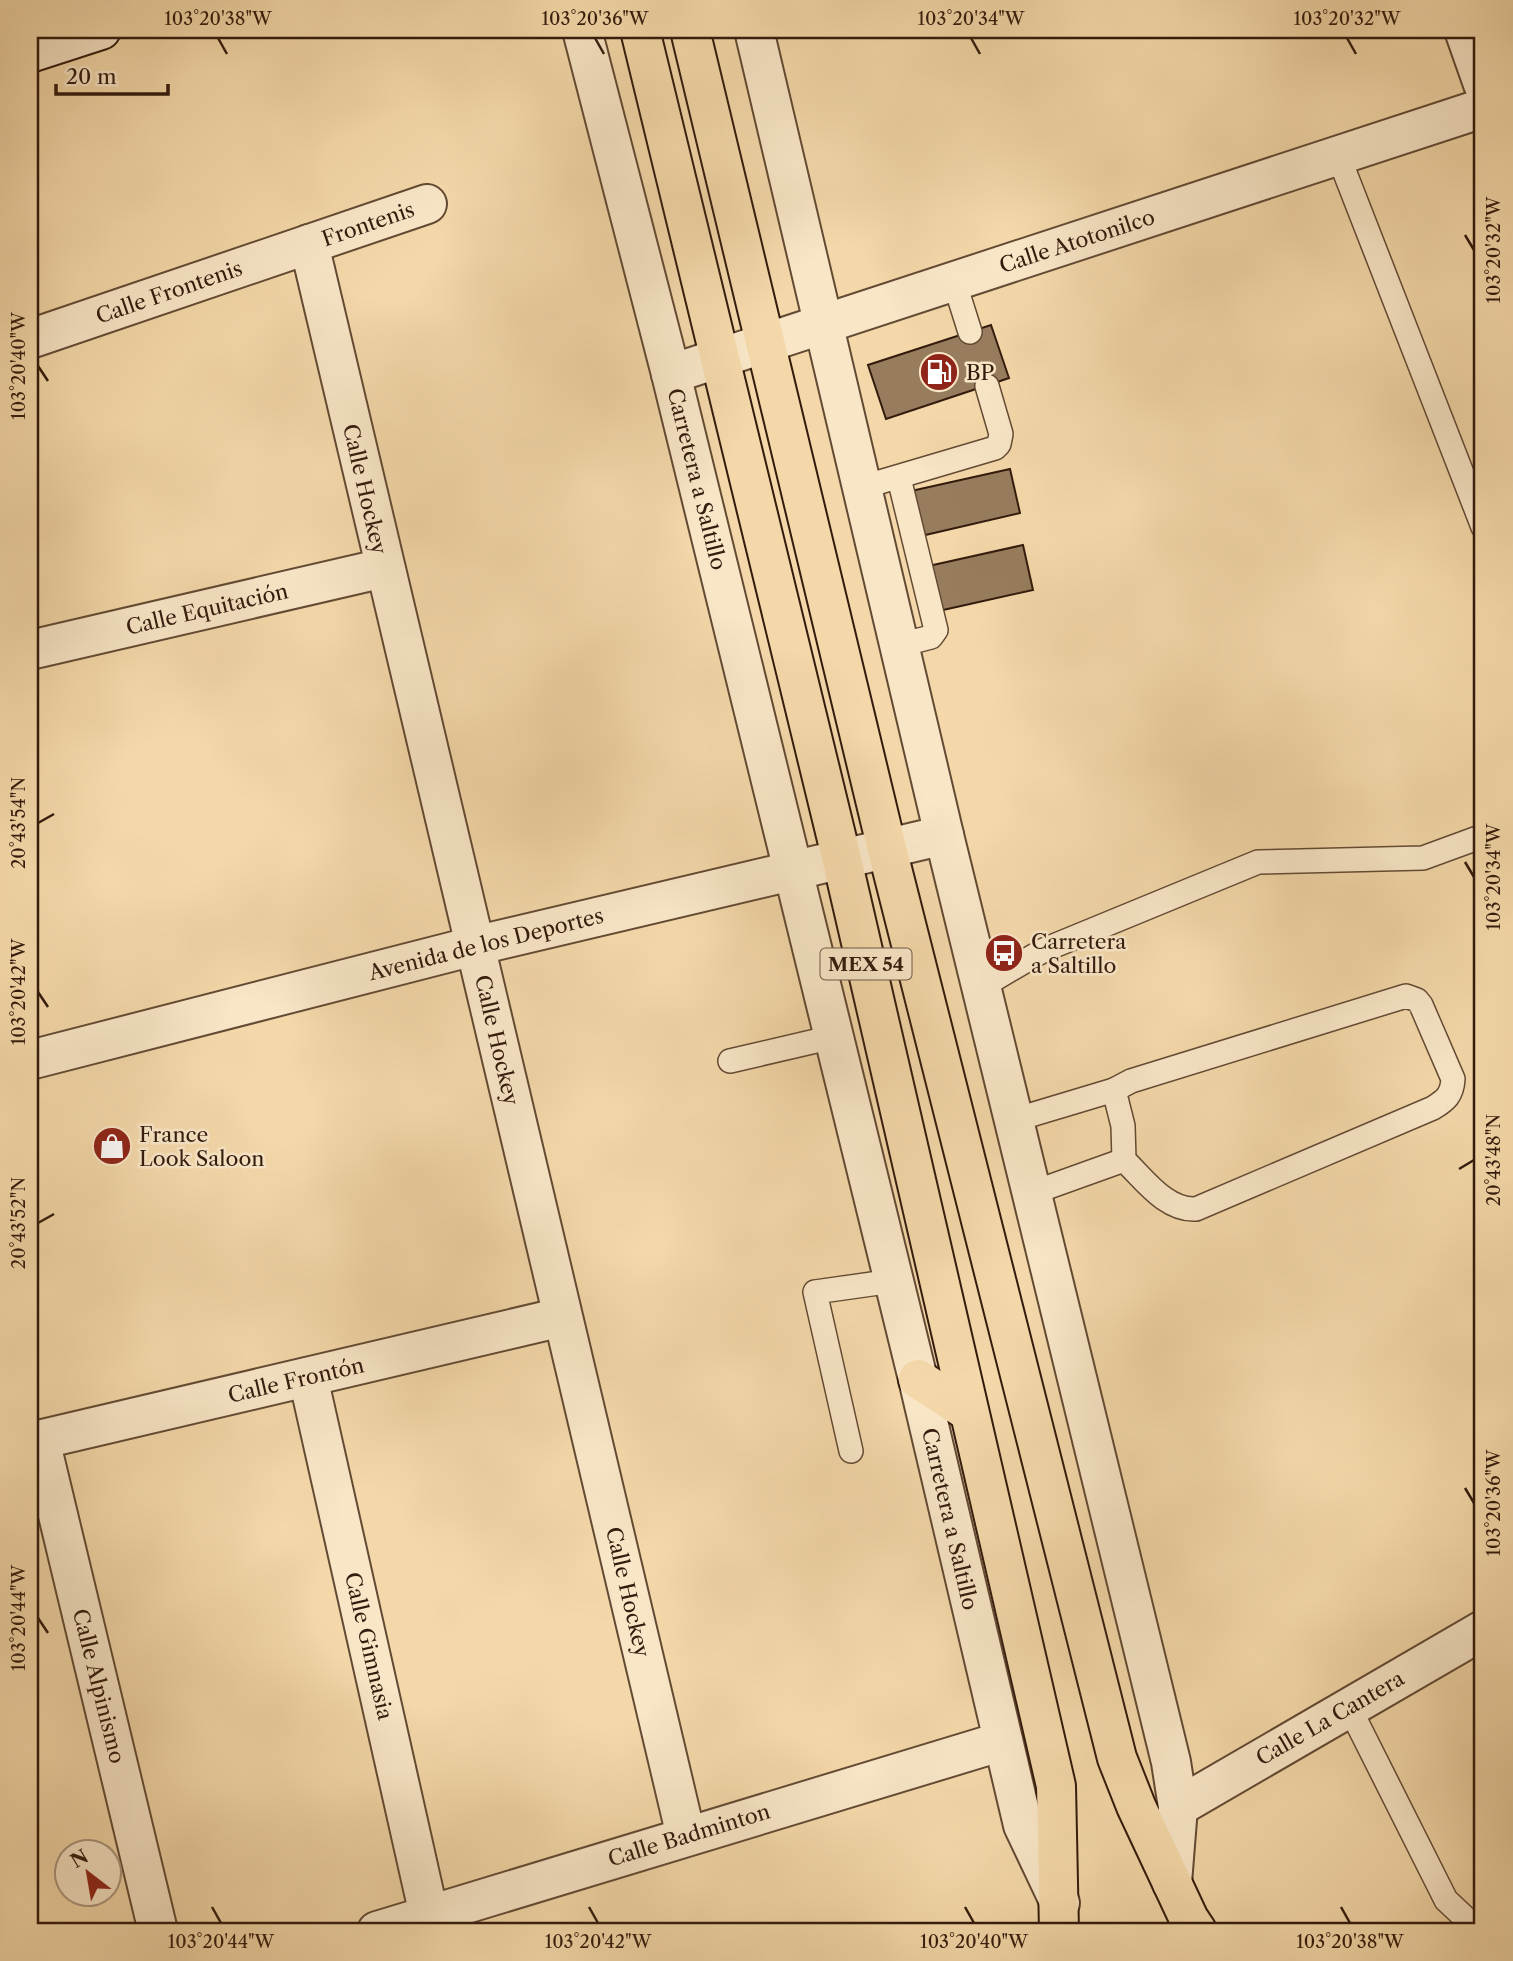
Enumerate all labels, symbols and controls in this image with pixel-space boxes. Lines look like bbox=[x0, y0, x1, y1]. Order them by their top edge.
text: 103°20'38"W bbox=[164, 8, 273, 30]
text: 103°20'36"W bbox=[542, 8, 650, 30]
text: 103°20'34"W bbox=[918, 8, 1026, 30]
text: 103°20'32"W bbox=[1293, 8, 1402, 30]
scale bar bbox=[56, 52, 168, 96]
text: 20 m bbox=[66, 64, 117, 89]
text: 103°20'32"W bbox=[1483, 195, 1505, 304]
street label: Frontenis bbox=[319, 197, 417, 251]
street label: Calle Atotonilco bbox=[996, 204, 1158, 278]
street label: Calle Frontenis bbox=[93, 255, 245, 329]
text: 103°20'40"W bbox=[8, 311, 30, 420]
fuel station icon: BP bbox=[918, 351, 960, 393]
place label: BP bbox=[966, 360, 995, 385]
street label: Carretera a Saltillo bbox=[662, 386, 732, 572]
street label: Calle Hockey bbox=[338, 421, 392, 557]
street label: Calle Equitación bbox=[124, 578, 290, 640]
text: 20°43'54"N bbox=[8, 777, 30, 869]
text: 103°20'34"W bbox=[1483, 822, 1505, 930]
street label: Avenida de los Deportes bbox=[365, 903, 606, 986]
place label: Carretera a Saltillo bbox=[1031, 929, 1127, 978]
bus stop icon: Carretera a Saltillo bbox=[983, 932, 1025, 974]
text: 103°20'42"W bbox=[8, 937, 30, 1045]
road number: MEX 54 bbox=[820, 948, 912, 980]
street label: Calle Hockey bbox=[470, 972, 524, 1108]
text: 20°43'48"N bbox=[1483, 1114, 1505, 1206]
place label: France Look Saloon bbox=[139, 1122, 265, 1171]
shop icon: France Look Saloon bbox=[91, 1125, 133, 1167]
text: 20°43'52"N bbox=[8, 1177, 30, 1269]
street label: Calle Frontón bbox=[226, 1352, 366, 1408]
street label: Carretera a Saltillo bbox=[917, 1425, 983, 1613]
text: 103°20'36"W bbox=[1483, 1448, 1505, 1556]
street label: Calle Hockey bbox=[601, 1524, 655, 1660]
text: 103°20'44"W bbox=[8, 1563, 30, 1671]
street label: Calle Gimnasia bbox=[340, 1570, 398, 1723]
street label: Calle Alpinismo bbox=[68, 1606, 130, 1766]
street label: Calle La Cantera bbox=[1252, 1665, 1409, 1771]
street label: Calle Badminton bbox=[605, 1798, 773, 1872]
north arrow bbox=[52, 1839, 122, 1909]
text: N bbox=[67, 1845, 93, 1873]
text: 103°20'44"W bbox=[168, 1931, 276, 1953]
text: 103°20'42"W bbox=[545, 1931, 653, 1953]
text: 103°20'40"W bbox=[920, 1931, 1029, 1953]
text: 103°20'38"W bbox=[1296, 1931, 1405, 1953]

